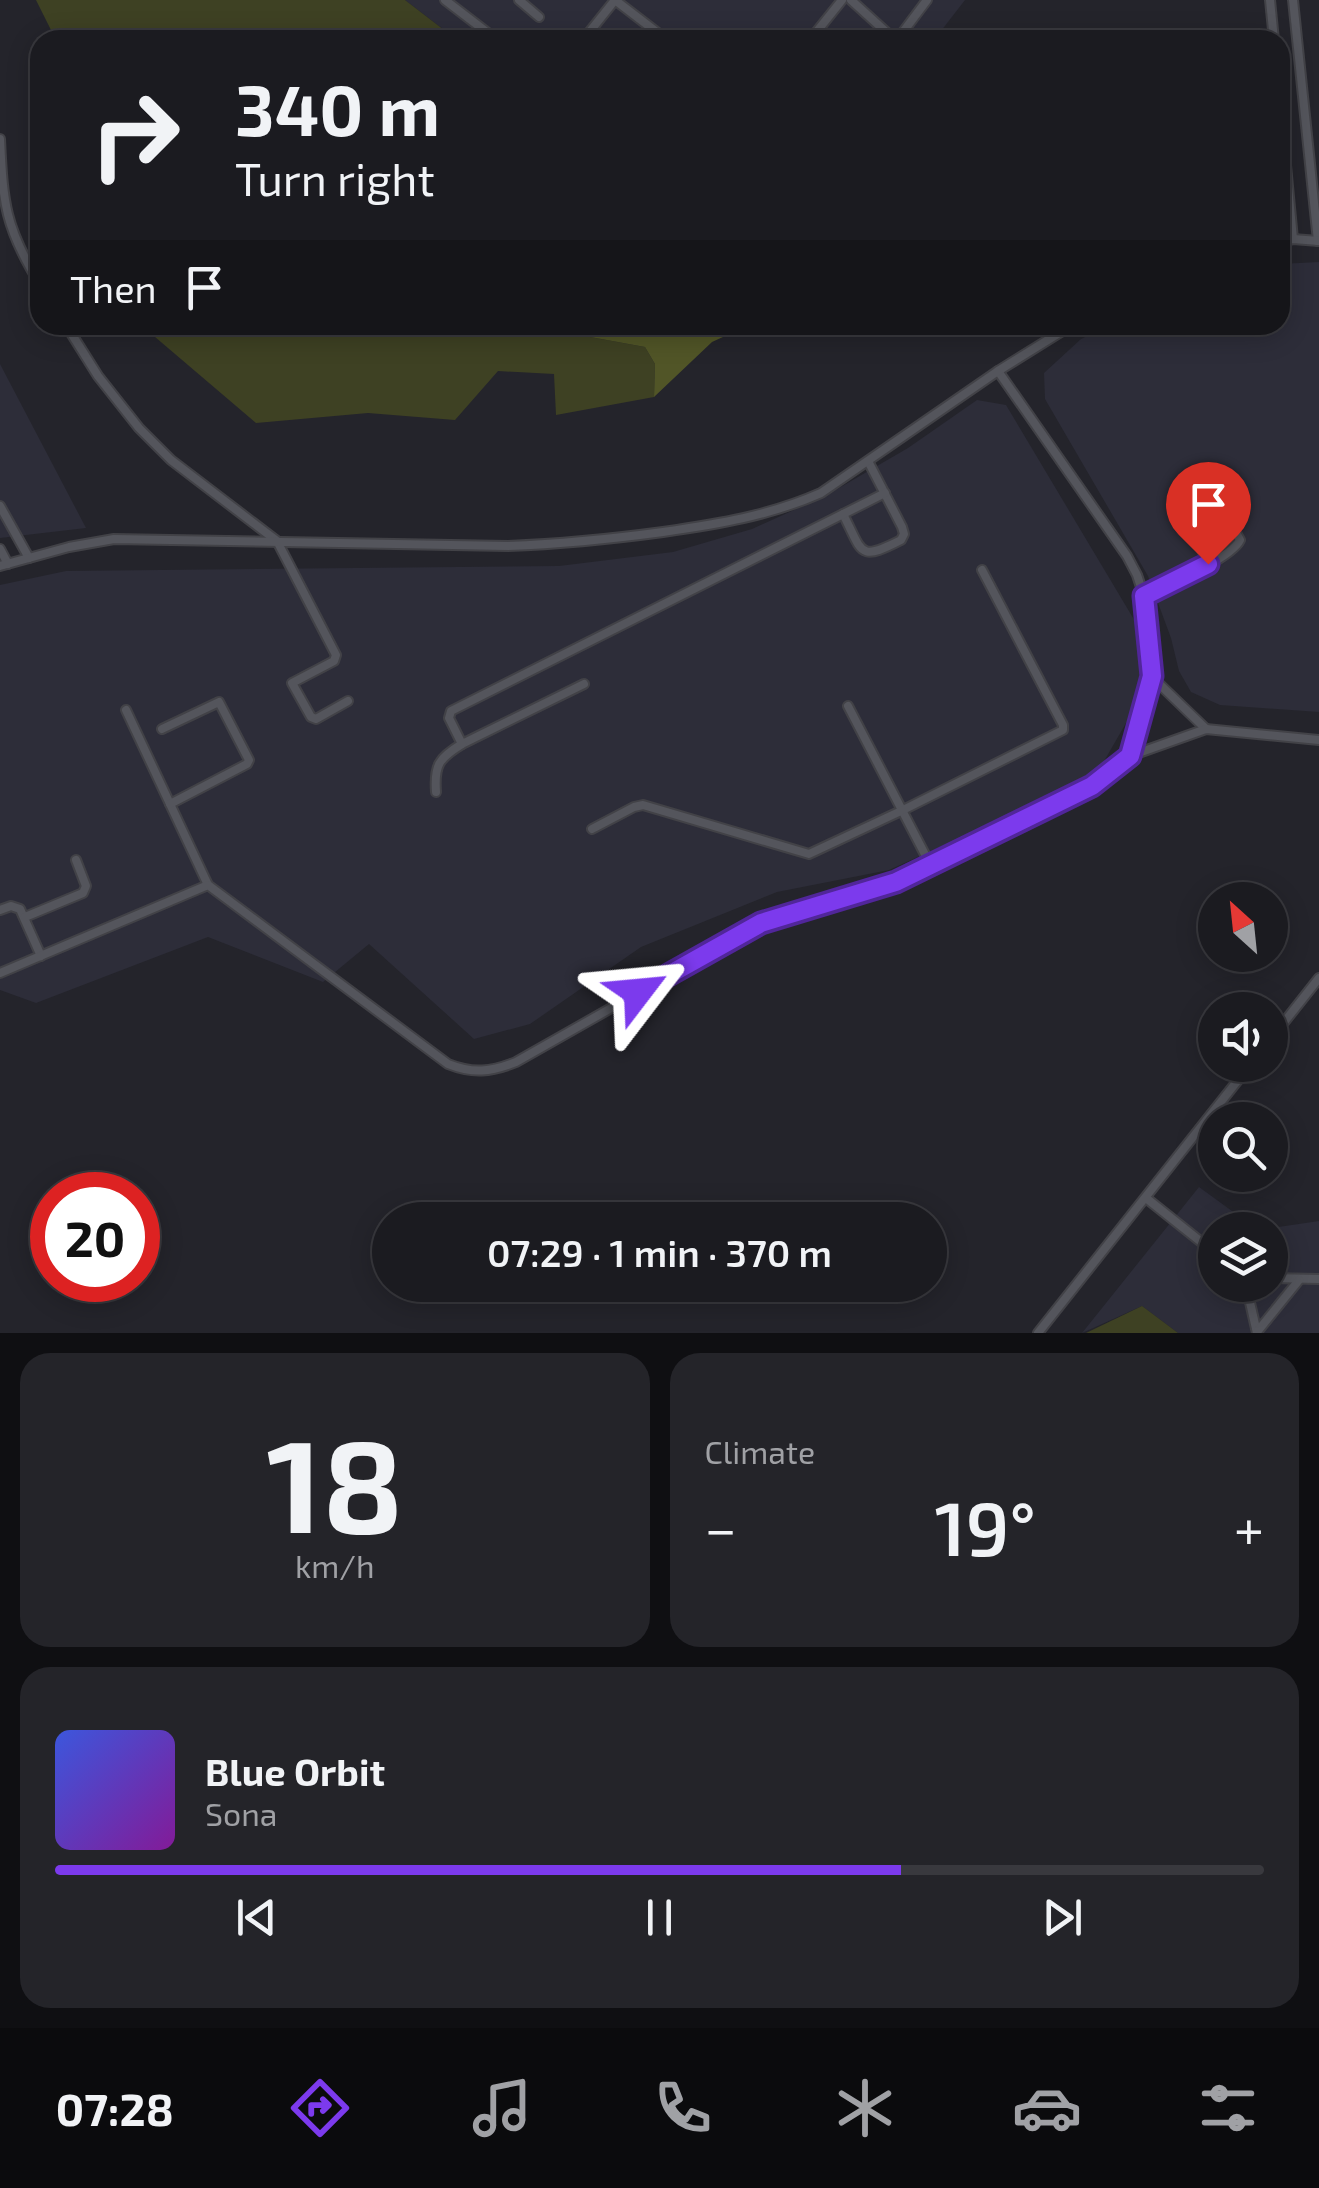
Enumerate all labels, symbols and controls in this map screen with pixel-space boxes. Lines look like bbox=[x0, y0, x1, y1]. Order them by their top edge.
text: 340 m bbox=[235, 66, 440, 150]
icon: right bbox=[70, 70, 200, 200]
text: Turn right bbox=[235, 151, 435, 205]
icon: arrive bbox=[177, 260, 232, 315]
text: Then bbox=[70, 265, 157, 311]
pin bbox=[1166, 462, 1251, 565]
icon: arrive bbox=[1181, 477, 1236, 532]
north arrow bbox=[1198, 882, 1288, 972]
map controls bbox=[1198, 882, 1288, 1302]
position arrow bbox=[586, 940, 690, 1044]
button: sound bbox=[1198, 992, 1288, 1082]
button: search bbox=[1198, 1102, 1288, 1192]
speed limit sign: 20 bbox=[30, 1172, 160, 1302]
button: layers bbox=[1198, 1212, 1288, 1302]
text: 07:29 · 1 min · 370 m bbox=[487, 1229, 832, 1275]
text: 18 bbox=[266, 1403, 403, 1559]
text: Climate bbox=[705, 1432, 815, 1470]
text: 19° bbox=[934, 1481, 1036, 1571]
text: − bbox=[705, 1494, 737, 1560]
text: + bbox=[1234, 1494, 1264, 1560]
text: km/h bbox=[295, 1546, 374, 1584]
text: Blue Orbit bbox=[205, 1748, 385, 1794]
text: Sona bbox=[205, 1794, 277, 1832]
icon: previous bbox=[229, 1890, 284, 1945]
icon: pause bbox=[632, 1890, 687, 1945]
icon: next bbox=[1035, 1890, 1090, 1945]
icon: directions bbox=[285, 2073, 355, 2143]
icon: music bbox=[467, 2073, 537, 2143]
icon: phone bbox=[648, 2073, 718, 2143]
icon: climate bbox=[830, 2073, 900, 2143]
icon: car bbox=[1012, 2073, 1082, 2143]
icon: filters bbox=[1193, 2073, 1263, 2143]
text: 07:28 bbox=[56, 2081, 174, 2135]

